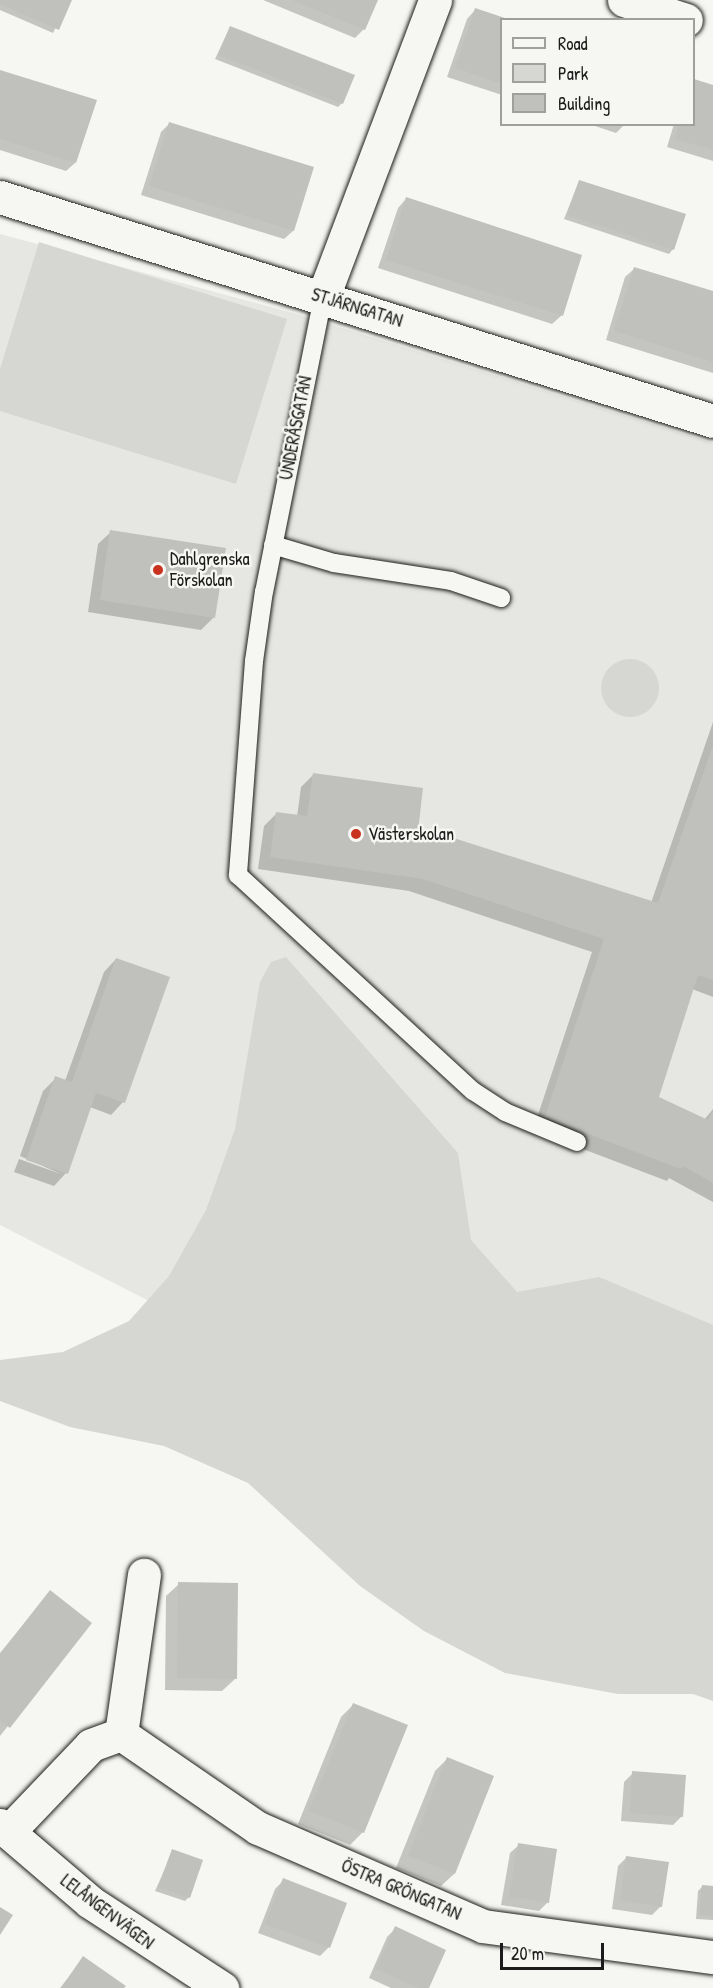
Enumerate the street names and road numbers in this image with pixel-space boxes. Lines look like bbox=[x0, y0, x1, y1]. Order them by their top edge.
street label: STJÄRNGATAN bbox=[309, 284, 405, 332]
street label: UNDERÅSGATAN bbox=[275, 374, 317, 482]
street label: ÖSTRA GRÖNGATAN bbox=[338, 1855, 464, 1925]
street label: LELÅNGENVÄGEN bbox=[56, 1870, 158, 1954]

